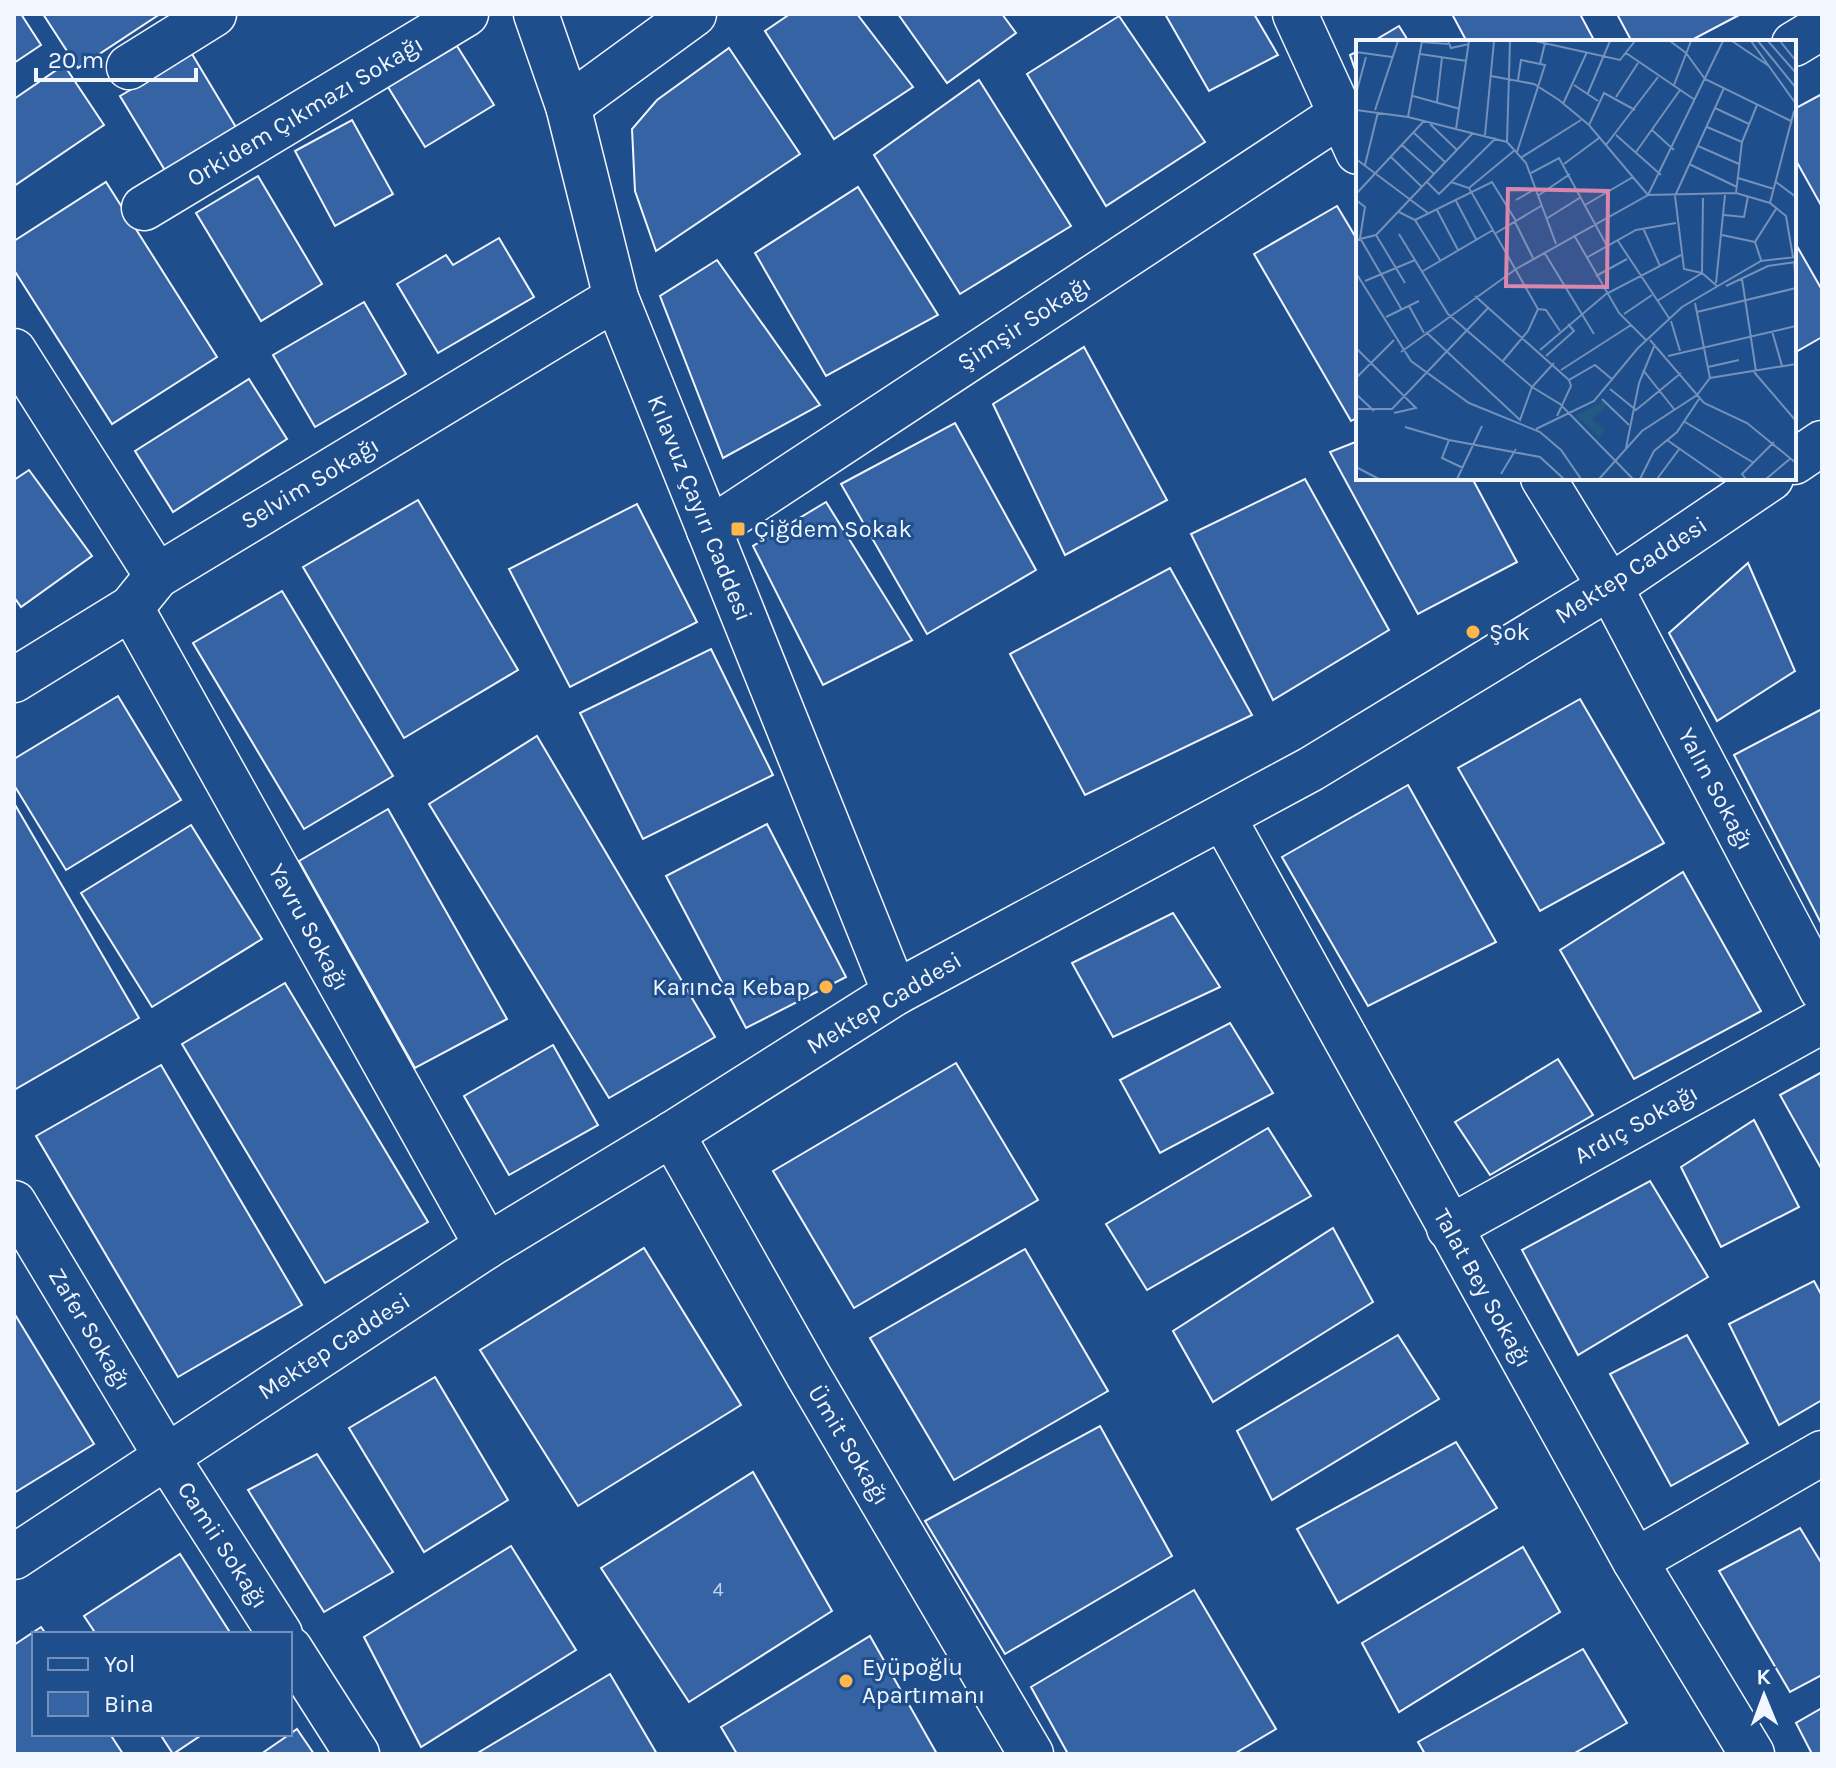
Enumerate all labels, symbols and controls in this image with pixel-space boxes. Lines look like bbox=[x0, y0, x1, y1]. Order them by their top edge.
street label: Orkidem Çıkmazı Sokağı bbox=[182, 29, 428, 193]
scale bar bbox=[36, 32, 196, 82]
inset map bbox=[1356, 40, 1796, 480]
text: 20 m bbox=[48, 46, 104, 74]
street label: Şimşir Sokağı bbox=[952, 270, 1096, 376]
street label: Kılavuz Çayırı Caddesi bbox=[642, 391, 758, 625]
street label: Selvim Sokağı bbox=[236, 431, 384, 535]
street label: Mektep Caddesi bbox=[1550, 510, 1712, 630]
place label: Çiğdem Sokak bbox=[754, 515, 912, 543]
marker: Çiğdem Sokak bbox=[729, 520, 747, 538]
place label: Şok bbox=[1489, 618, 1530, 646]
marker: Şok bbox=[1464, 623, 1482, 641]
street label: Yalın Sokağı bbox=[1672, 723, 1760, 855]
street label: Yavru Sokağı bbox=[263, 859, 355, 995]
street label: Mektep Caddesi bbox=[801, 946, 967, 1060]
place label: Karınca Kebap bbox=[652, 973, 810, 1001]
marker: Karınca Kebap bbox=[817, 978, 835, 996]
street label: Ardıç Sokağı bbox=[1569, 1079, 1703, 1169]
street label: Talat Bey Sokağı bbox=[1428, 1204, 1538, 1372]
street label: Zafer Sokağı bbox=[43, 1263, 137, 1395]
street label: Mektep Caddesi bbox=[253, 1286, 415, 1406]
street label: Ümit Sokağı bbox=[802, 1380, 896, 1510]
street label: Camii Sokağı bbox=[172, 1476, 274, 1614]
house number: 4 bbox=[712, 1578, 724, 1601]
legend bbox=[32, 1632, 292, 1736]
text: Yol bbox=[104, 1650, 135, 1678]
place label: Eyüpoğlu Apartımanı bbox=[862, 1653, 985, 1709]
north arrow bbox=[1724, 1656, 1804, 1736]
text: K bbox=[1756, 1664, 1772, 1690]
marker: Eyüpoğlu Apartımanı bbox=[837, 1672, 855, 1690]
text: Bina bbox=[104, 1690, 154, 1718]

